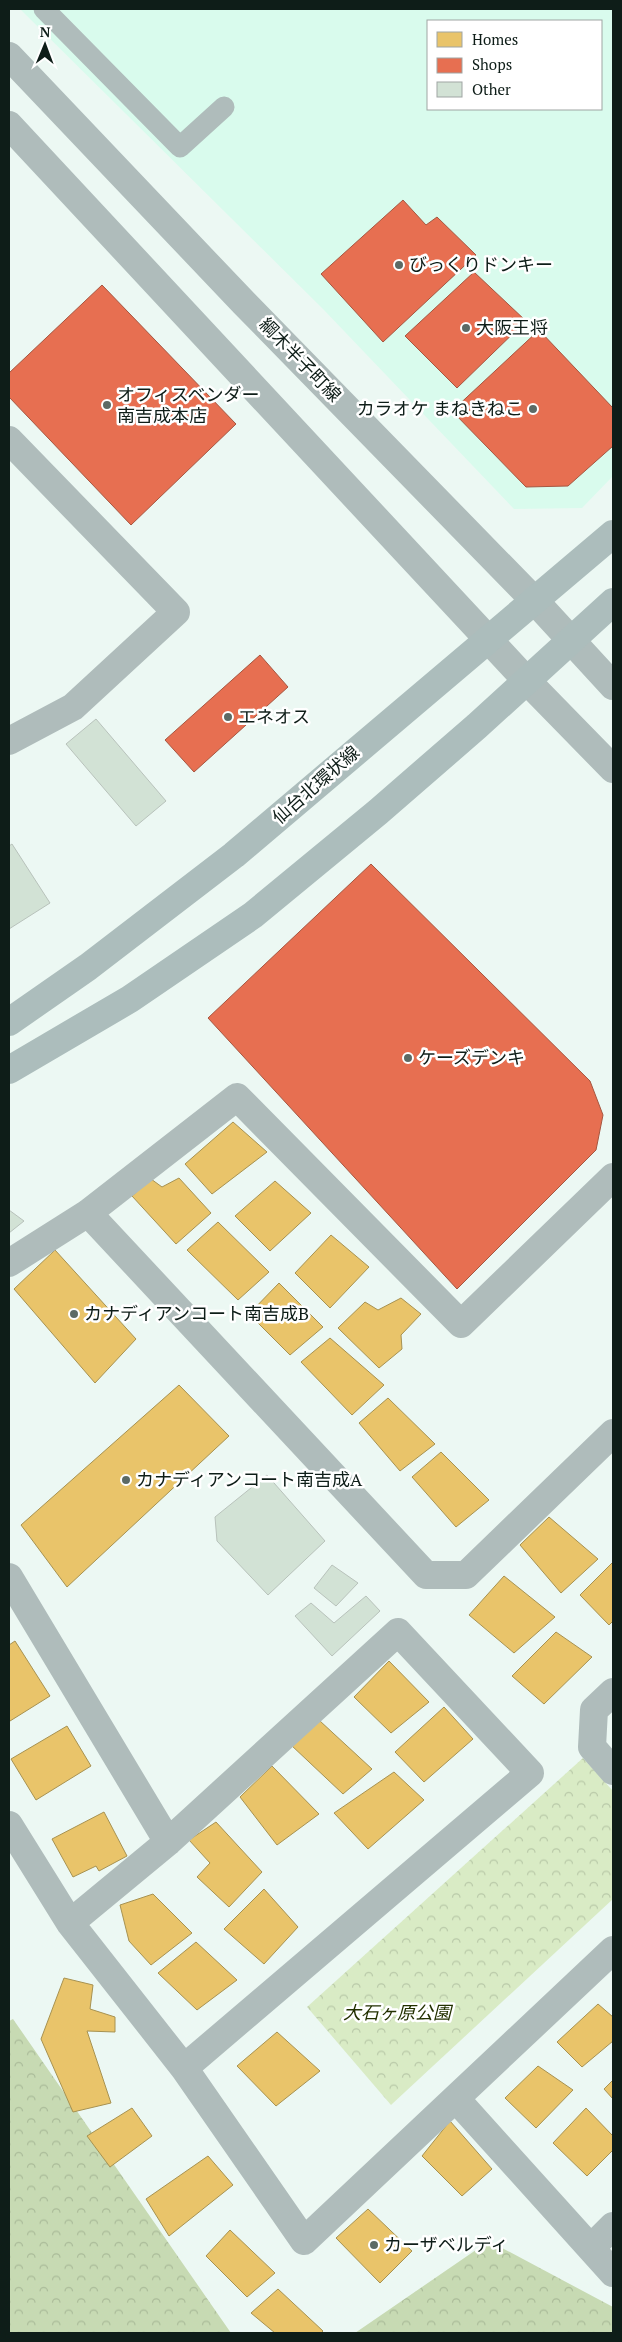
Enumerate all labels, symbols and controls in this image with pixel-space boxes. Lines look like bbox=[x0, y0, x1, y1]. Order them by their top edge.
north arrow bbox=[20, 20, 70, 70]
legend bbox=[427, 20, 602, 110]
text: N bbox=[40, 22, 51, 41]
text: Homes bbox=[472, 29, 518, 49]
text: Shops bbox=[472, 54, 512, 74]
text: Other bbox=[472, 79, 511, 99]
place label: びっくりドンキー bbox=[409, 252, 553, 276]
marker: びっくりドンキー bbox=[393, 259, 405, 271]
street label: 綱木半子町線 bbox=[255, 312, 347, 406]
place label: 大阪王将 bbox=[476, 315, 548, 339]
marker: 大阪王将 bbox=[460, 322, 472, 334]
place label: オフィスベンダー 南吉成本店 bbox=[117, 382, 259, 427]
place label: カラオケ まねきねこ bbox=[357, 396, 523, 420]
marker: オフィスベンダー 南吉成本店 bbox=[101, 399, 113, 411]
marker: カラオケ まねきねこ bbox=[527, 403, 539, 415]
place label: エネオス bbox=[238, 704, 310, 728]
marker: エネオス bbox=[222, 711, 234, 723]
street label: 仙台北環状線 bbox=[267, 740, 364, 829]
place label: ケーズデンキ bbox=[418, 1045, 525, 1069]
marker: ケーズデンキ bbox=[402, 1052, 414, 1064]
place label: カナディアンコート南吉成B bbox=[84, 1301, 309, 1325]
marker: カナディアンコート南吉成B bbox=[68, 1308, 80, 1320]
place label: カナディアンコート南吉成A bbox=[136, 1467, 363, 1491]
marker: カナディアンコート南吉成A bbox=[120, 1474, 132, 1486]
park label: 大石ヶ原公園 bbox=[343, 2000, 454, 2024]
place label: カーザベルディ bbox=[384, 2232, 508, 2256]
marker: カーザベルディ bbox=[368, 2239, 380, 2251]

